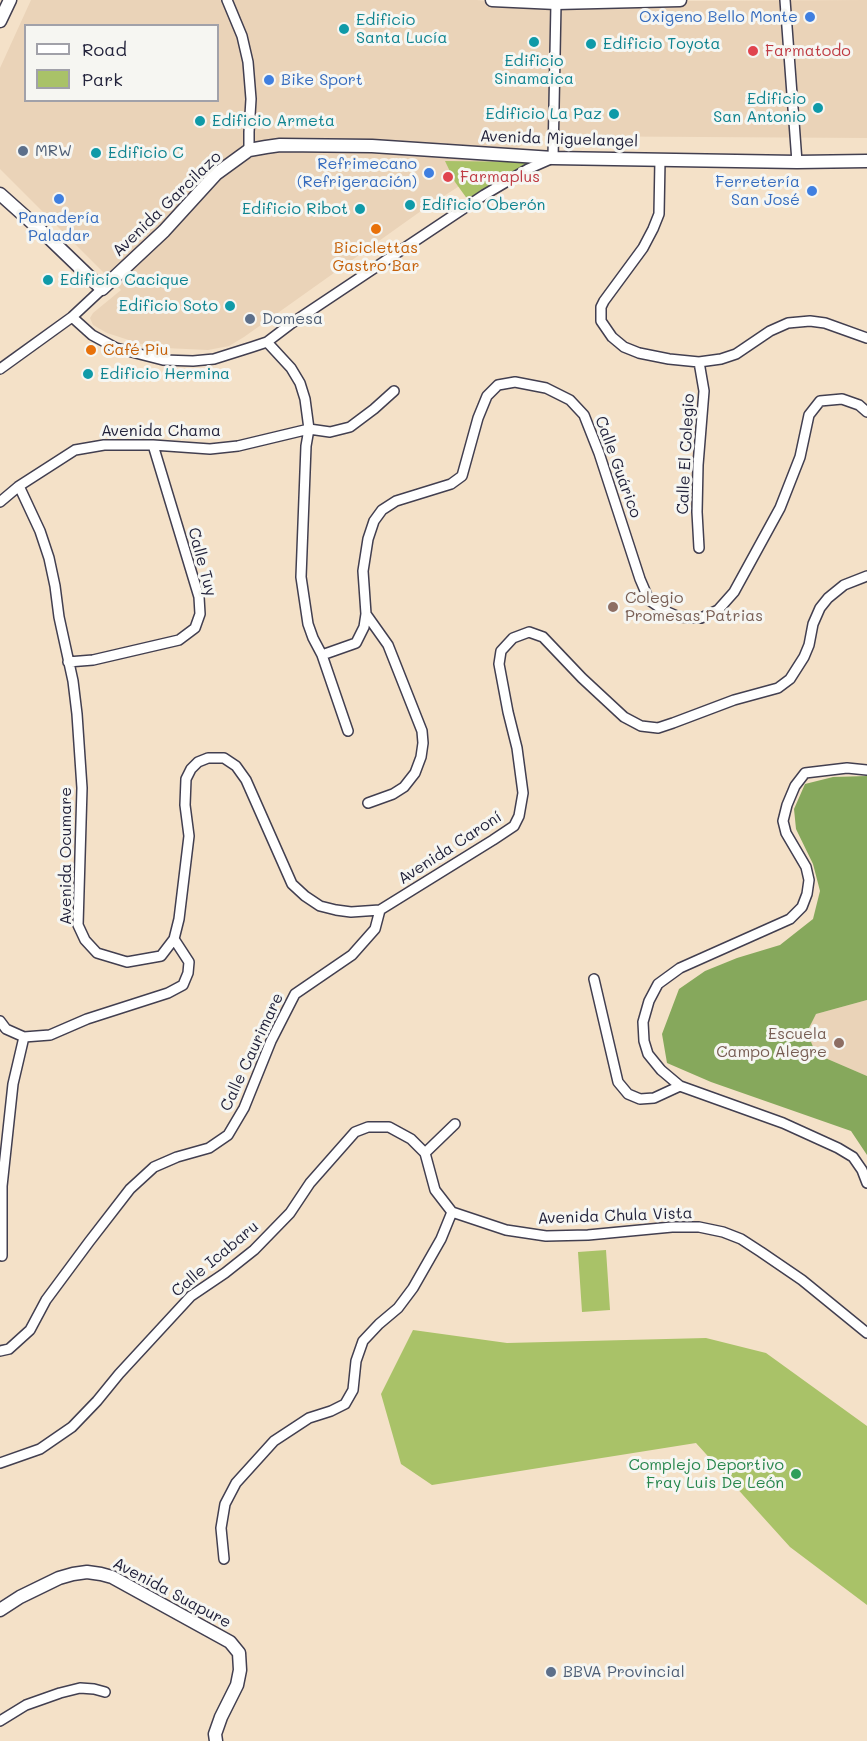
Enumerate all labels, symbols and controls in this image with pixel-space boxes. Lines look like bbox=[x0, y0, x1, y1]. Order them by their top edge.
place label: Oxigeno Bello Monte bbox=[639, 7, 798, 27]
place label: Edificio Santa Lucía bbox=[356, 10, 448, 48]
marker: Oxigeno Bello Monte bbox=[803, 10, 817, 24]
marker: Edificio Santa Lucía bbox=[337, 22, 351, 36]
legend bbox=[24, 24, 219, 102]
place label: Edificio Toyota bbox=[603, 34, 720, 54]
marker: Edificio Sinamaica bbox=[527, 35, 541, 49]
text: Road bbox=[82, 37, 127, 61]
marker: Edificio Toyota bbox=[584, 37, 598, 51]
place label: Farmatodo bbox=[765, 41, 851, 61]
marker: Farmatodo bbox=[746, 44, 760, 58]
place label: Edificio Sinamaica bbox=[494, 51, 574, 89]
text: Park bbox=[82, 67, 123, 91]
place label: Bike Sport bbox=[281, 70, 363, 90]
marker: Bike Sport bbox=[262, 73, 276, 87]
place label: Edificio San Antonio bbox=[713, 89, 806, 127]
marker: Edificio San Antonio bbox=[811, 101, 825, 115]
place label: Edificio La Paz bbox=[486, 104, 602, 124]
marker: Edificio La Paz bbox=[607, 107, 621, 121]
place label: Edificio Armeta bbox=[212, 111, 335, 131]
marker: Edificio Armeta bbox=[193, 114, 207, 128]
street label: Avenida Miguelangel bbox=[479, 127, 639, 151]
place label: MRW bbox=[35, 141, 72, 161]
place label: Edificio C bbox=[108, 143, 184, 163]
marker: MRW bbox=[16, 144, 30, 158]
marker: Edificio C bbox=[89, 146, 103, 160]
street label: Avenida Garcilazo bbox=[109, 147, 225, 261]
place label: Refrimecano (Refrigeración) bbox=[297, 154, 417, 192]
marker: Refrimecano (Refrigeración) bbox=[422, 166, 436, 180]
place label: Farmaplus bbox=[460, 167, 540, 187]
marker: Farmaplus bbox=[441, 170, 455, 184]
place label: Ferretería San José bbox=[715, 172, 800, 210]
marker: Ferretería San José bbox=[805, 184, 819, 198]
marker: Panadería Paladar bbox=[52, 192, 66, 206]
place label: Edificio Oberón bbox=[422, 195, 545, 215]
marker: Edificio Oberón bbox=[403, 198, 417, 212]
place label: Edificio Ribot bbox=[242, 199, 348, 219]
marker: Edificio Ribot bbox=[353, 202, 367, 216]
place label: Panadería Paladar bbox=[18, 208, 100, 246]
marker: Biciclettas Gastro Bar bbox=[369, 222, 383, 236]
place label: Biciclettas Gastro Bar bbox=[332, 238, 420, 276]
place label: Edificio Cacique bbox=[60, 270, 189, 290]
marker: Edificio Cacique bbox=[41, 273, 55, 287]
place label: Edificio Soto bbox=[119, 296, 218, 316]
marker: Edificio Soto bbox=[223, 299, 237, 313]
place label: Domesa bbox=[262, 309, 323, 329]
marker: Domesa bbox=[243, 312, 257, 326]
place label: Café Piu bbox=[103, 340, 168, 360]
marker: Café Piu bbox=[84, 343, 98, 357]
place label: Edificio Hermina bbox=[100, 364, 230, 384]
marker: Edificio Hermina bbox=[81, 367, 95, 381]
street label: Calle El Colegio bbox=[673, 393, 699, 515]
street label: Calle Guárico bbox=[591, 414, 645, 520]
street label: Avenida Chama bbox=[101, 421, 221, 441]
street label: Calle Tuy bbox=[184, 525, 220, 599]
place label: Colegio Promesas Patrias bbox=[625, 588, 763, 626]
marker: Colegio Promesas Patrias bbox=[606, 600, 620, 614]
street label: Avenida Ocumare bbox=[56, 787, 76, 925]
street label: Avenida Caroní bbox=[395, 807, 505, 889]
street label: Calle Caurimare bbox=[216, 990, 288, 1114]
place label: Escuela Campo Alegre bbox=[716, 1024, 827, 1062]
marker: Escuela Campo Alegre bbox=[832, 1036, 846, 1050]
street label: Avenida Chula Vista bbox=[537, 1204, 693, 1228]
street label: Calle Icabaru bbox=[168, 1217, 262, 1301]
place label: Complejo Deportivo Fray Luis De León bbox=[628, 1455, 784, 1493]
marker: Complejo Deportivo Fray Luis De León bbox=[789, 1467, 803, 1481]
street label: Avenida Suapure bbox=[110, 1554, 234, 1632]
place label: BBVA Provincial bbox=[563, 1662, 685, 1682]
marker: BBVA Provincial bbox=[544, 1665, 558, 1679]

